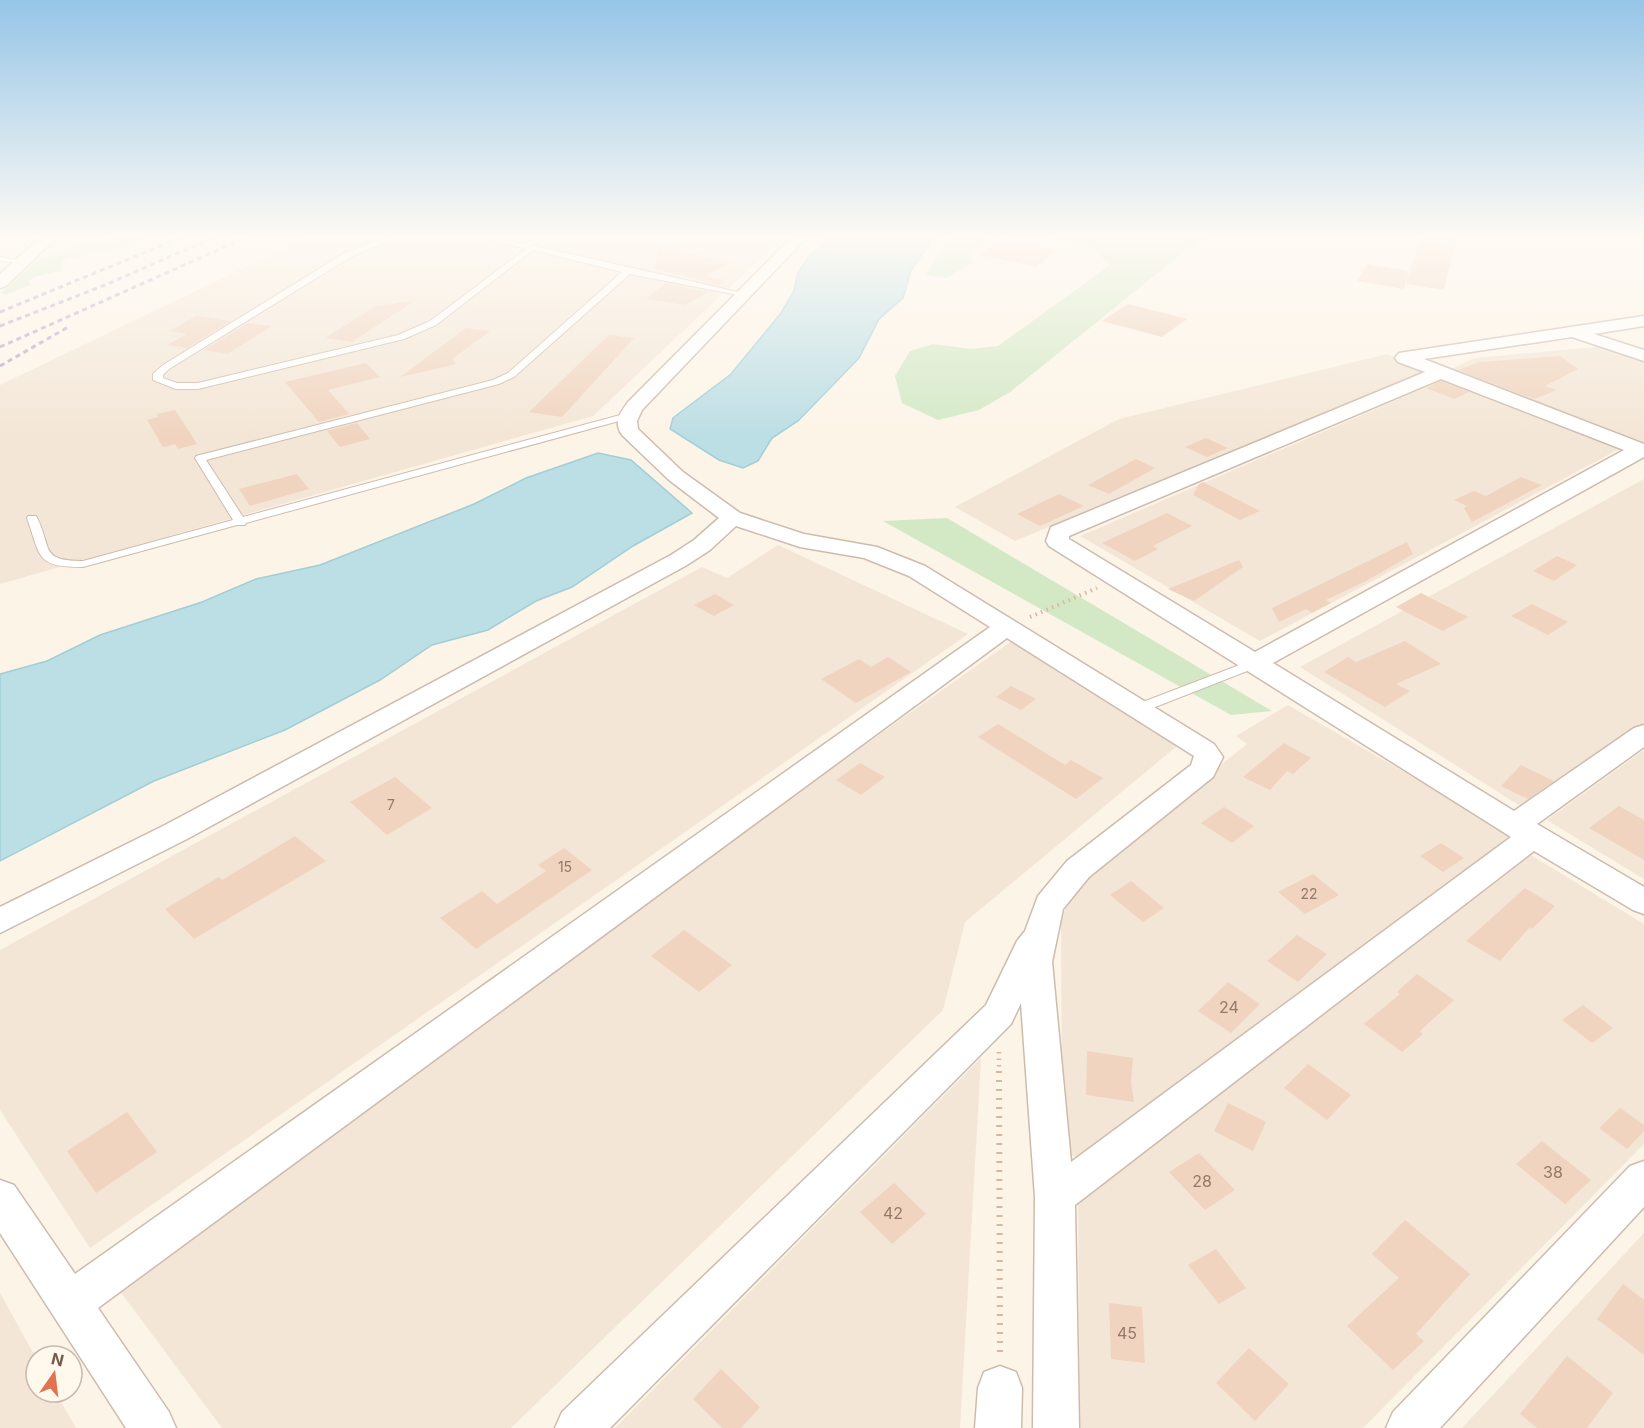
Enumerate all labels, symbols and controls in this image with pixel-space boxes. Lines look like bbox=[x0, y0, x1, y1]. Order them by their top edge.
house number: 7 bbox=[387, 796, 395, 813]
house number: 15 bbox=[558, 858, 572, 875]
house number: 22 bbox=[1300, 885, 1318, 902]
house number: 24 bbox=[1219, 997, 1239, 1017]
house number: 38 bbox=[1543, 1162, 1563, 1182]
house number: 28 bbox=[1192, 1171, 1212, 1191]
house number: 42 bbox=[883, 1203, 903, 1223]
house number: 45 bbox=[1117, 1323, 1137, 1343]
north arrow bbox=[24, 1344, 84, 1404]
text: N bbox=[49, 1348, 66, 1371]

